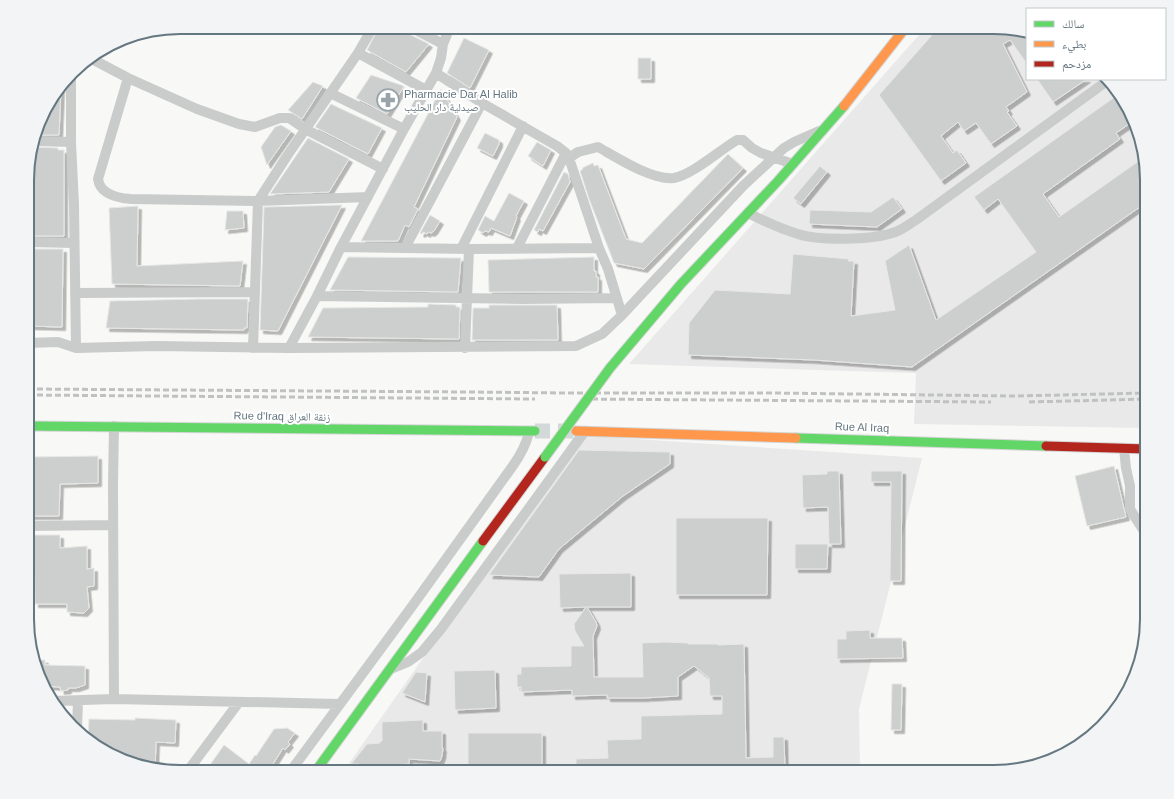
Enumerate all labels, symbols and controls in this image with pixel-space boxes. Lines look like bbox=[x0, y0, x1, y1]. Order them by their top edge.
legend bbox=[1026, 8, 1166, 80]
text: سالك bbox=[1062, 17, 1084, 31]
text: بطيء bbox=[1062, 37, 1086, 54]
text: مزدحم bbox=[1062, 57, 1091, 72]
pharmacy icon: Pharmacie Dar Al Halib صيدلية دار الحليب bbox=[375, 87, 401, 113]
place label: Pharmacie Dar Al Halib صيدلية دار الحليب bbox=[404, 88, 518, 113]
street label: Rue d'Iraq زنقة العراق bbox=[234, 409, 330, 424]
street label: Rue Al Iraq bbox=[835, 420, 889, 434]

